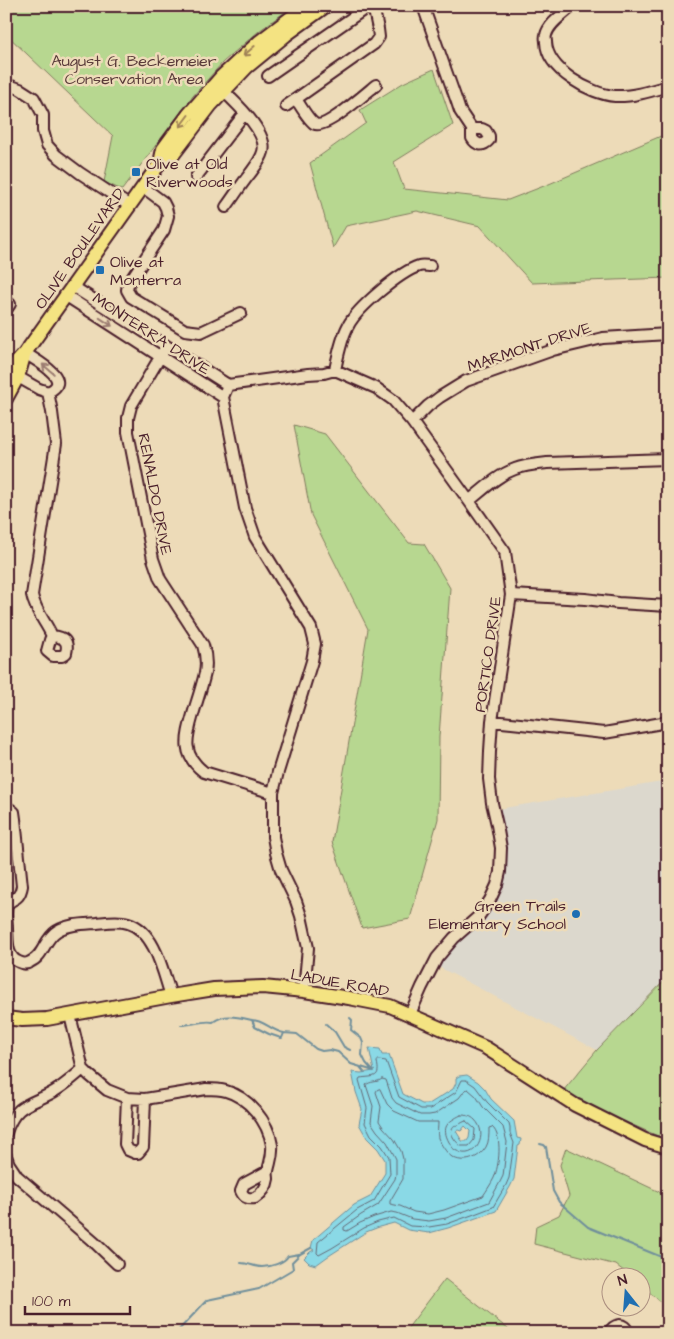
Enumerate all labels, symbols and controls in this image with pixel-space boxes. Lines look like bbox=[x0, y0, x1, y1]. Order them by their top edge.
one-way arrow bbox=[242, 45, 255, 57]
park label: August G. Beckemeier Conservation Area bbox=[51, 50, 217, 90]
one-way arrow bbox=[179, 114, 189, 128]
place label: Olive at Old Riverwoods bbox=[146, 153, 233, 193]
marker: Olive at Old Riverwoods bbox=[130, 166, 142, 178]
street label: OLIVE BOULEVARD bbox=[30, 183, 130, 314]
place label: Olive at Monterra bbox=[110, 251, 181, 291]
marker: Olive at Monterra bbox=[94, 264, 106, 276]
street label: MONTERRA DRIVE bbox=[88, 287, 215, 381]
street label: MARMONT DRIVE bbox=[465, 316, 595, 377]
one-way arrow bbox=[99, 317, 113, 327]
one-way arrow bbox=[42, 364, 55, 375]
street label: RENALDO DRIVE bbox=[132, 432, 178, 557]
street label: PORTICO DRIVE bbox=[469, 594, 507, 714]
place label: Green Trails Elementary School bbox=[429, 895, 566, 936]
marker: Green Trails Elementary School bbox=[570, 908, 582, 920]
street label: LADUE ROAD bbox=[289, 964, 391, 1002]
north arrow bbox=[602, 1266, 652, 1316]
text: N bbox=[615, 1270, 630, 1291]
scale bar bbox=[25, 1284, 130, 1316]
text: 100 m bbox=[32, 1291, 71, 1312]

